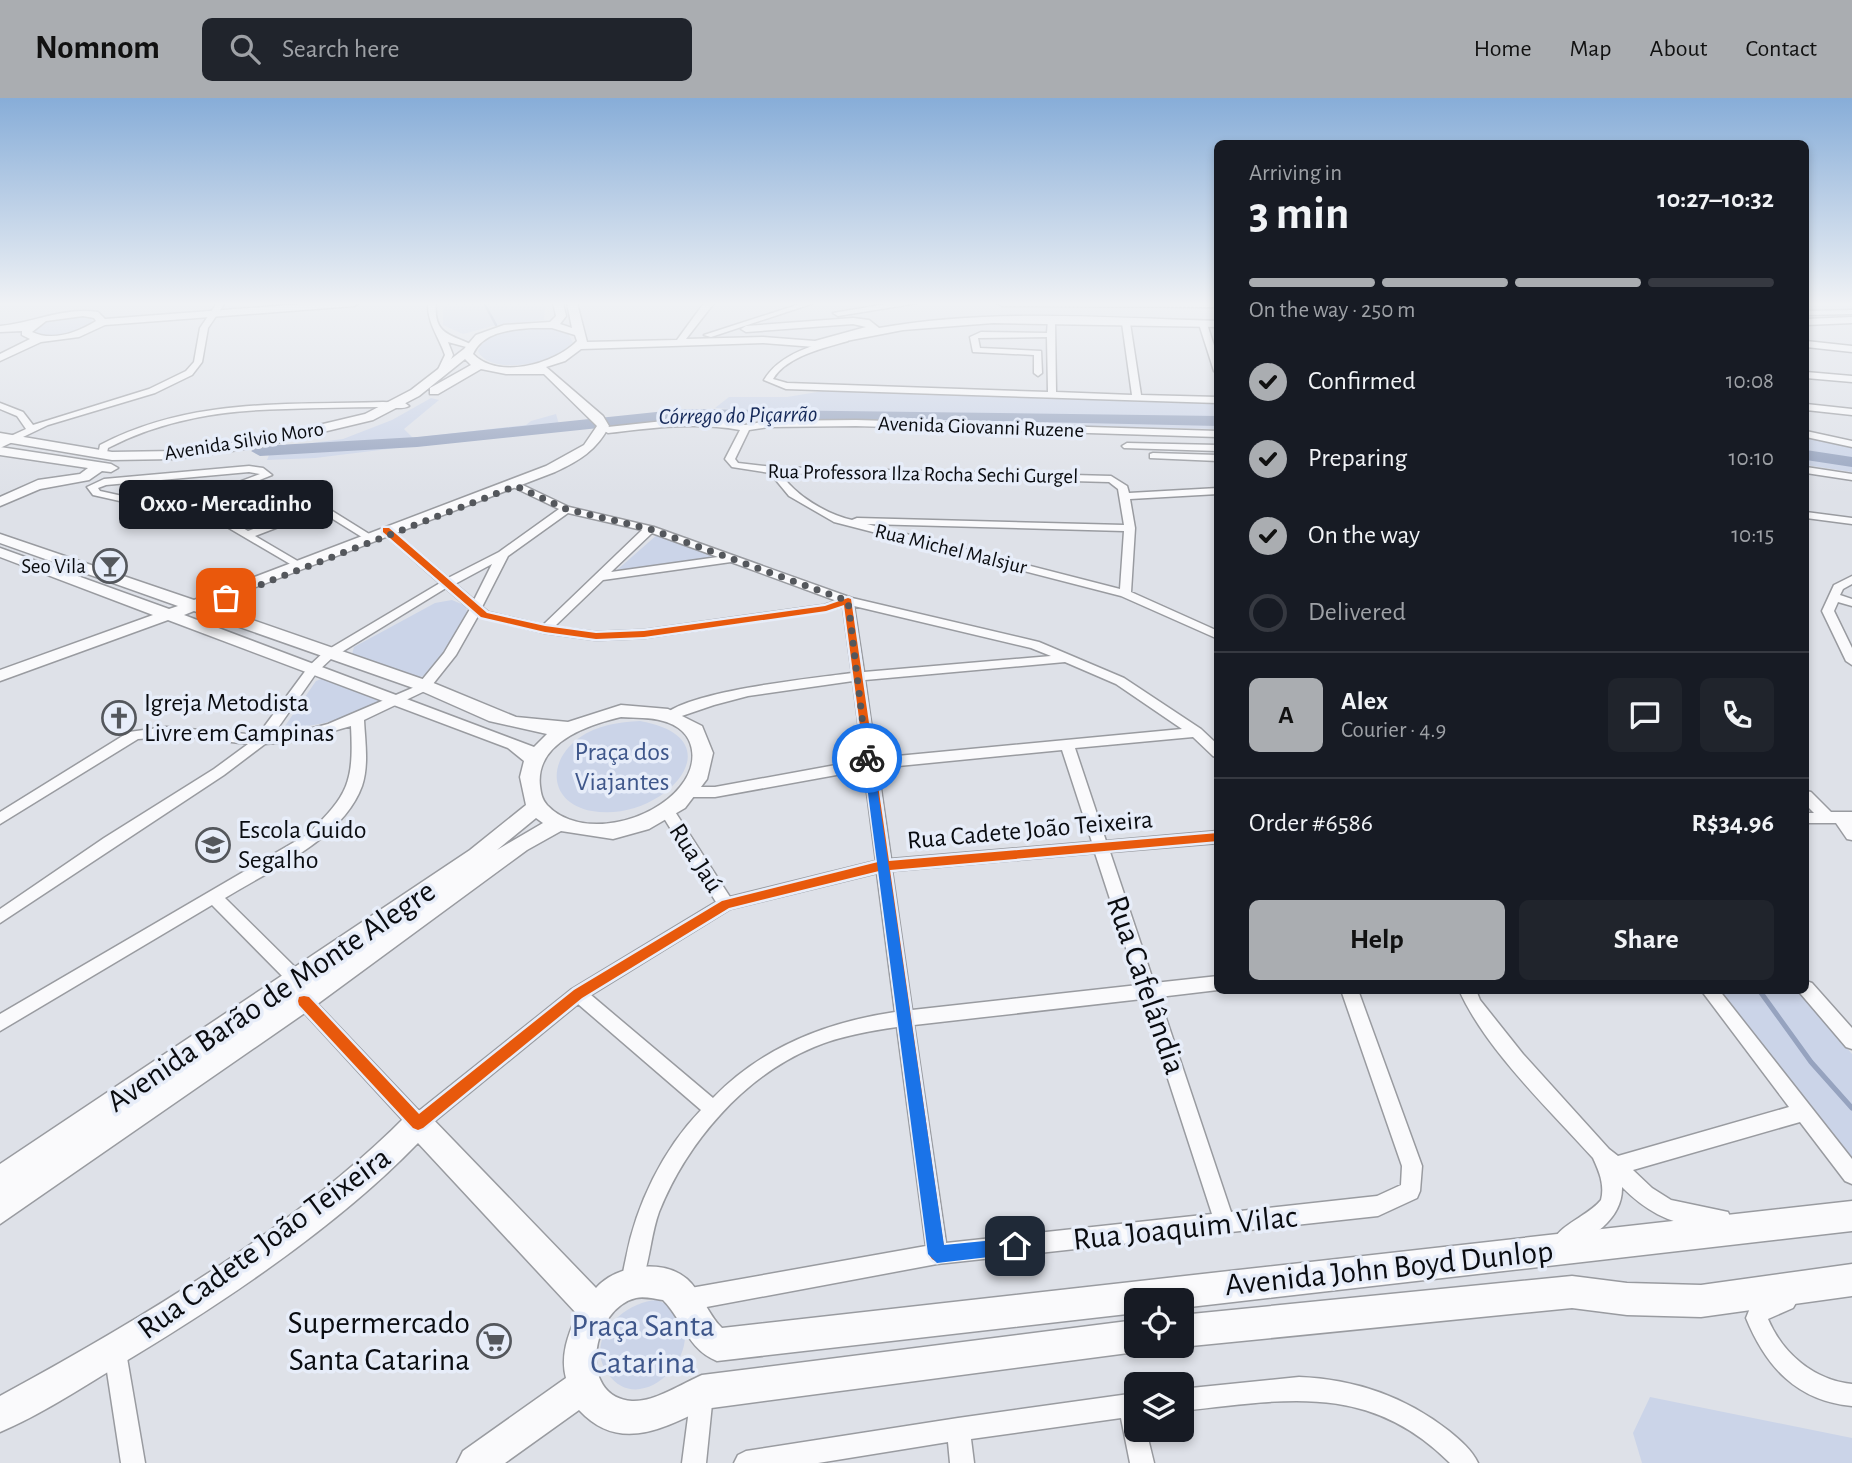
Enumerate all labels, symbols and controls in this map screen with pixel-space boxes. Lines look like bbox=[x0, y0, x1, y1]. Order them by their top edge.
search box bbox=[202, 18, 692, 81]
icon: search bbox=[226, 30, 264, 68]
text: Nomnom bbox=[35, 32, 160, 65]
text: Search here bbox=[282, 36, 400, 62]
text: Home bbox=[1474, 37, 1532, 61]
text: Map bbox=[1570, 37, 1612, 61]
text: About bbox=[1650, 37, 1707, 61]
text: Contact bbox=[1745, 37, 1817, 61]
text: Arriving in bbox=[1249, 162, 1342, 185]
text: 10:27–10:32 bbox=[1657, 186, 1774, 212]
text: 3 min bbox=[1249, 191, 1349, 237]
text: On the way · 250 m bbox=[1249, 299, 1416, 322]
icon: check bbox=[1249, 363, 1287, 401]
text: Confirmed bbox=[1308, 368, 1416, 394]
text: 10:08 bbox=[1726, 370, 1774, 393]
water label: Córrego do Piçarrão bbox=[658, 403, 818, 429]
street label: Avenida Giovanni Ruzene bbox=[878, 413, 1084, 441]
street label: Avenida Silvio Moro bbox=[163, 418, 325, 464]
icon: check bbox=[1249, 440, 1287, 478]
text: Preparing bbox=[1308, 445, 1407, 471]
text: 10:10 bbox=[1729, 447, 1774, 470]
street label: Rua Professora Ilza Rocha Sechi Gurgel bbox=[767, 461, 1079, 487]
callout: Oxxo - Mercadinho bbox=[119, 479, 333, 528]
text: Oxxo - Mercadinho bbox=[140, 493, 312, 516]
icon: check bbox=[1249, 517, 1287, 555]
street label: Rua Michel Malsjur bbox=[873, 520, 1029, 578]
text: On the way bbox=[1308, 522, 1420, 548]
text: 10:15 bbox=[1731, 524, 1774, 547]
bar icon: Seo Vila bbox=[91, 547, 129, 585]
place label: Seo Vila bbox=[21, 556, 86, 577]
pin bbox=[196, 568, 256, 628]
icon: bag bbox=[207, 579, 245, 617]
text: Delivered bbox=[1308, 599, 1406, 625]
button: chat bbox=[1608, 678, 1682, 752]
button: phone bbox=[1700, 678, 1774, 752]
text: Alex bbox=[1341, 688, 1388, 714]
place label: Igreja Metodista Livre em Campinas bbox=[144, 690, 334, 746]
church icon: Igreja Metodista Livre em Campinas bbox=[100, 699, 138, 737]
text: A bbox=[1278, 702, 1294, 728]
text: Courier · 4.9 bbox=[1341, 719, 1446, 742]
courier bbox=[832, 723, 902, 793]
park label: Praça dos Viajantes bbox=[574, 739, 670, 795]
icon: bike bbox=[848, 739, 886, 777]
street label: Rua Cadete João Teixeira bbox=[906, 806, 1154, 854]
text: Order #6586 bbox=[1249, 810, 1373, 836]
text: R$34.96 bbox=[1692, 810, 1774, 836]
place label: Escola Guido Segalho bbox=[238, 817, 367, 873]
street label: Rua Jaú bbox=[664, 819, 728, 897]
school or university icon: Escola Guido Segalho bbox=[194, 826, 232, 864]
street label: Avenida Barão de Monte Alegre bbox=[101, 874, 441, 1118]
street label: Rua Cafelândia bbox=[1101, 892, 1191, 1078]
button: Help bbox=[1249, 900, 1505, 980]
button: Share bbox=[1519, 900, 1774, 980]
street label: Rua Cadete João Teixeira bbox=[132, 1141, 396, 1345]
street label: Rua Joaquim Vilac bbox=[1071, 1200, 1299, 1256]
pin bbox=[985, 1216, 1045, 1276]
icon: home bbox=[996, 1227, 1034, 1265]
street label: Avenida John Boyd Dunlop bbox=[1223, 1235, 1555, 1301]
map controls bbox=[1124, 1288, 1194, 1442]
button: locate bbox=[1124, 1288, 1194, 1358]
place label: Supermercado Santa Catarina bbox=[288, 1307, 470, 1376]
park label: Praça Santa Catarina bbox=[571, 1310, 715, 1379]
supermarket icon: Supermercado Santa Catarina bbox=[475, 1322, 513, 1360]
button: layers bbox=[1124, 1372, 1194, 1442]

